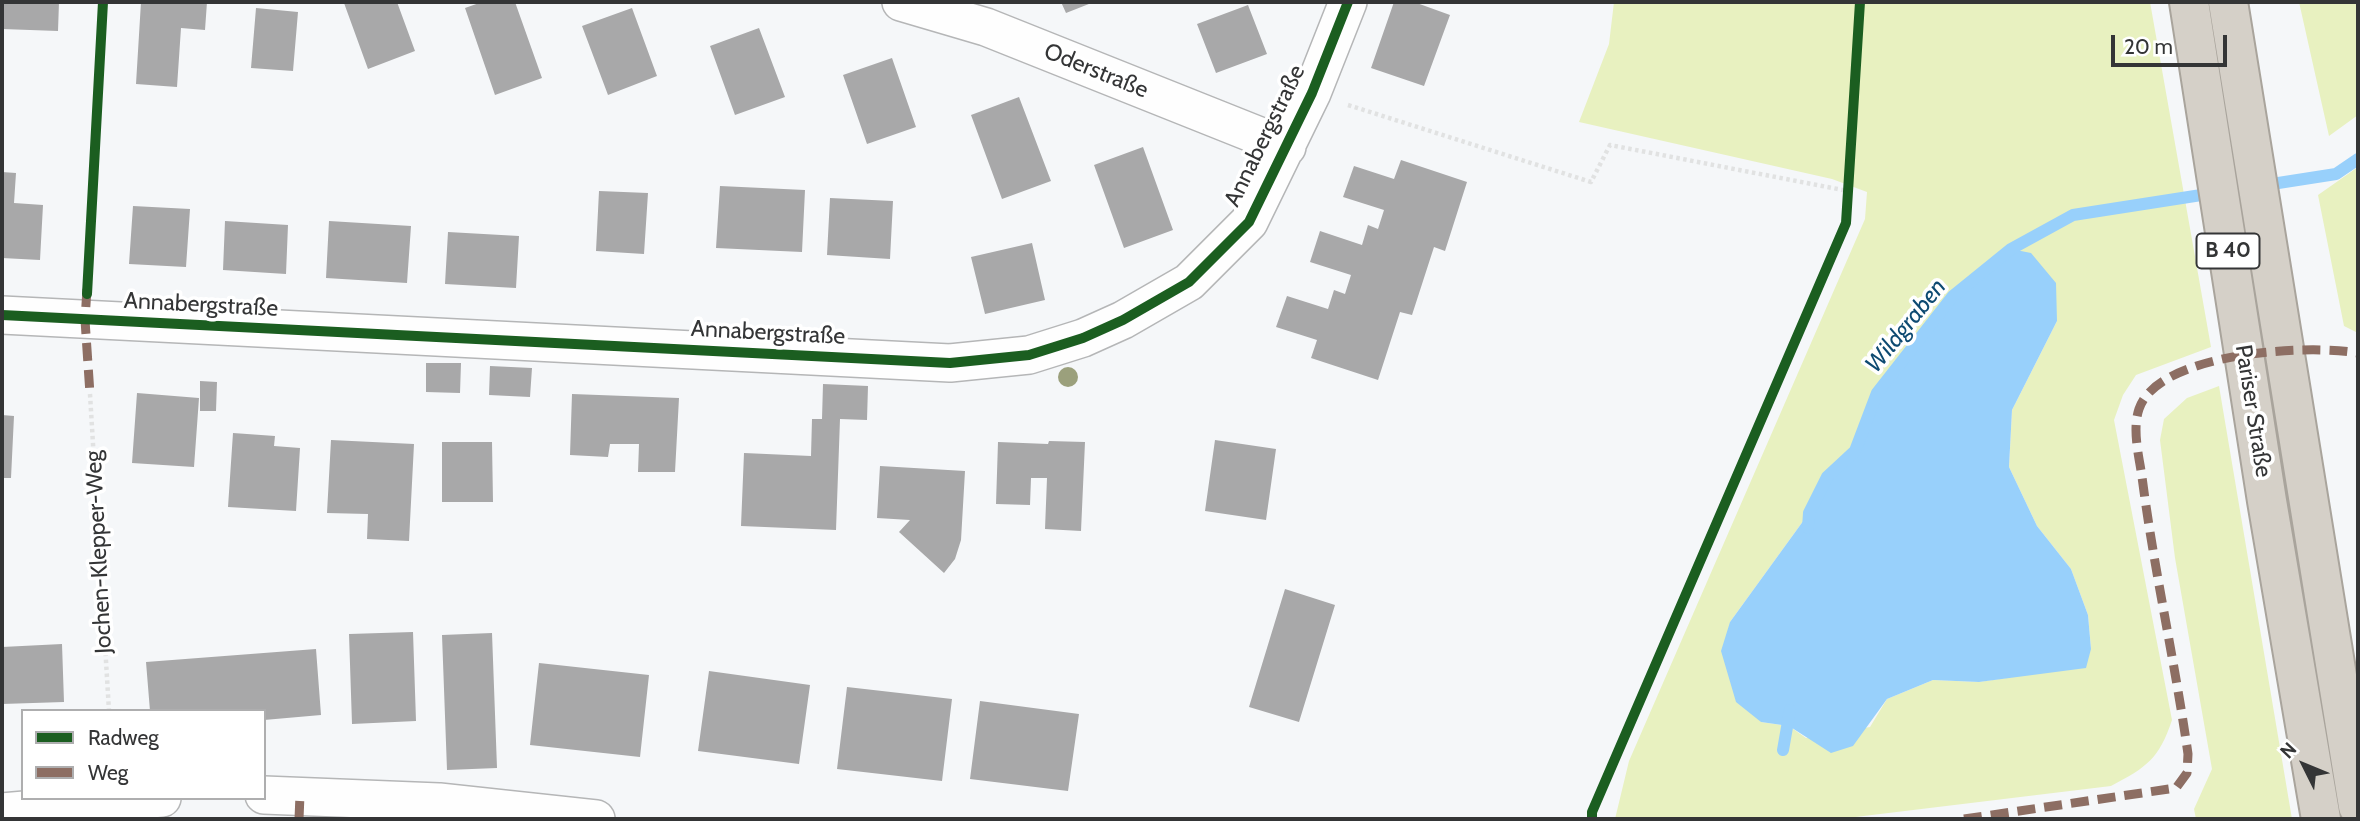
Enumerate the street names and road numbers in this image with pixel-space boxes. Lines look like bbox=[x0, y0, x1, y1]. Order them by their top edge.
street label: Oderstraße bbox=[1040, 38, 1152, 104]
street label: Annabergstraße bbox=[1219, 61, 1311, 211]
road number: B 40 bbox=[2196, 233, 2260, 268]
street label: Annabergstraße bbox=[123, 287, 279, 323]
street label: Annabergstraße bbox=[690, 315, 846, 351]
street label: Pariser Straße bbox=[2229, 343, 2277, 479]
street label: Jochen-Klepper-Weg bbox=[80, 450, 118, 654]

